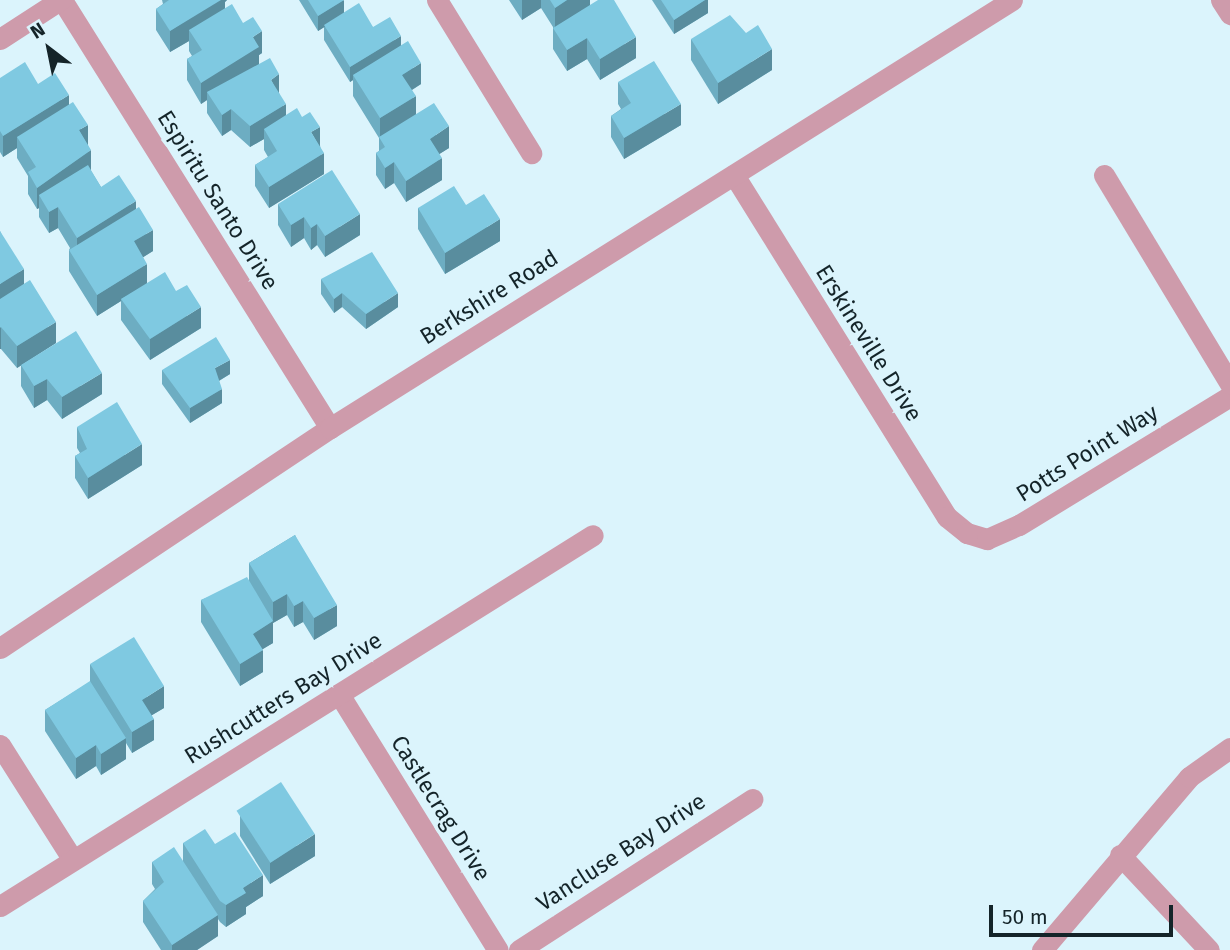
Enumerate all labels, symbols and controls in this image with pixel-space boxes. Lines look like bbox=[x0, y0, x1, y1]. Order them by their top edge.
north arrow bbox=[14, 14, 84, 84]
text: N bbox=[26, 18, 49, 44]
street label: Espiritu Santo Drive bbox=[152, 105, 284, 295]
street label: Berkshire Road bbox=[415, 244, 563, 350]
street label: Erskineville Drive bbox=[810, 260, 928, 426]
street label: Potts Point Way bbox=[1011, 398, 1163, 508]
street label: Rushcutters Bay Drive bbox=[179, 626, 387, 770]
street label: Castlecrag Drive bbox=[385, 730, 497, 886]
street label: Vancluse Bay Drive bbox=[531, 787, 711, 917]
scale bar bbox=[992, 890, 1176, 934]
text: 50 m bbox=[1002, 904, 1048, 930]

